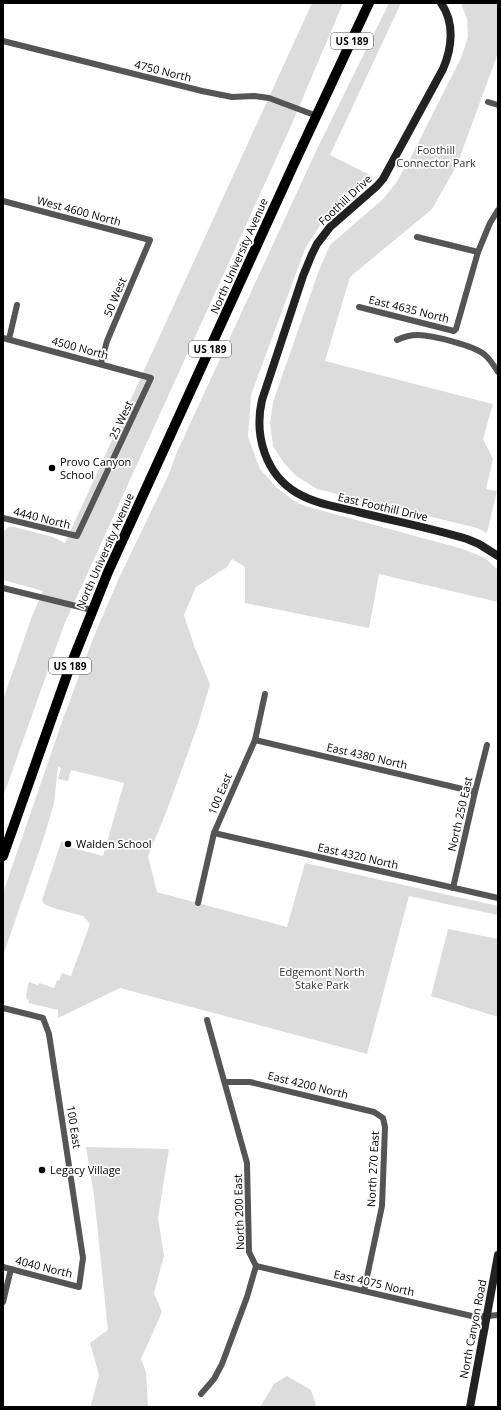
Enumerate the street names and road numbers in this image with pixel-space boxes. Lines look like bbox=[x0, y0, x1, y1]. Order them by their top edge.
road number: US 189 bbox=[331, 33, 373, 49]
street label: 4750 North bbox=[133, 56, 193, 85]
street label: Foothill Drive bbox=[315, 171, 375, 228]
street label: West 4600 North bbox=[35, 192, 123, 229]
street label: North University Avenue bbox=[206, 196, 271, 316]
street label: 50 West bbox=[100, 275, 129, 319]
street label: East 4635 North bbox=[367, 291, 451, 326]
street label: 4500 North bbox=[50, 333, 110, 362]
road number: US 189 bbox=[189, 341, 231, 357]
street label: 25 West bbox=[105, 398, 136, 442]
street label: East Foothill Drive bbox=[337, 489, 430, 524]
street label: North University Avenue bbox=[72, 491, 137, 611]
street label: 4440 North bbox=[12, 503, 72, 532]
road number: US 189 bbox=[49, 658, 91, 674]
street label: East 4380 North bbox=[325, 739, 409, 772]
street label: 100 East bbox=[204, 771, 235, 817]
street label: North 250 East bbox=[444, 775, 475, 853]
street label: East 4320 North bbox=[316, 839, 400, 872]
street label: East 4200 North bbox=[266, 1067, 350, 1102]
street label: 100 East bbox=[64, 1104, 85, 1149]
street label: North 270 East bbox=[363, 1131, 382, 1207]
street label: North 200 East bbox=[230, 1174, 247, 1250]
street label: 4040 North bbox=[14, 1252, 74, 1281]
street label: East 4075 North bbox=[332, 1266, 416, 1299]
street label: North Canyon Road bbox=[456, 1278, 489, 1380]

